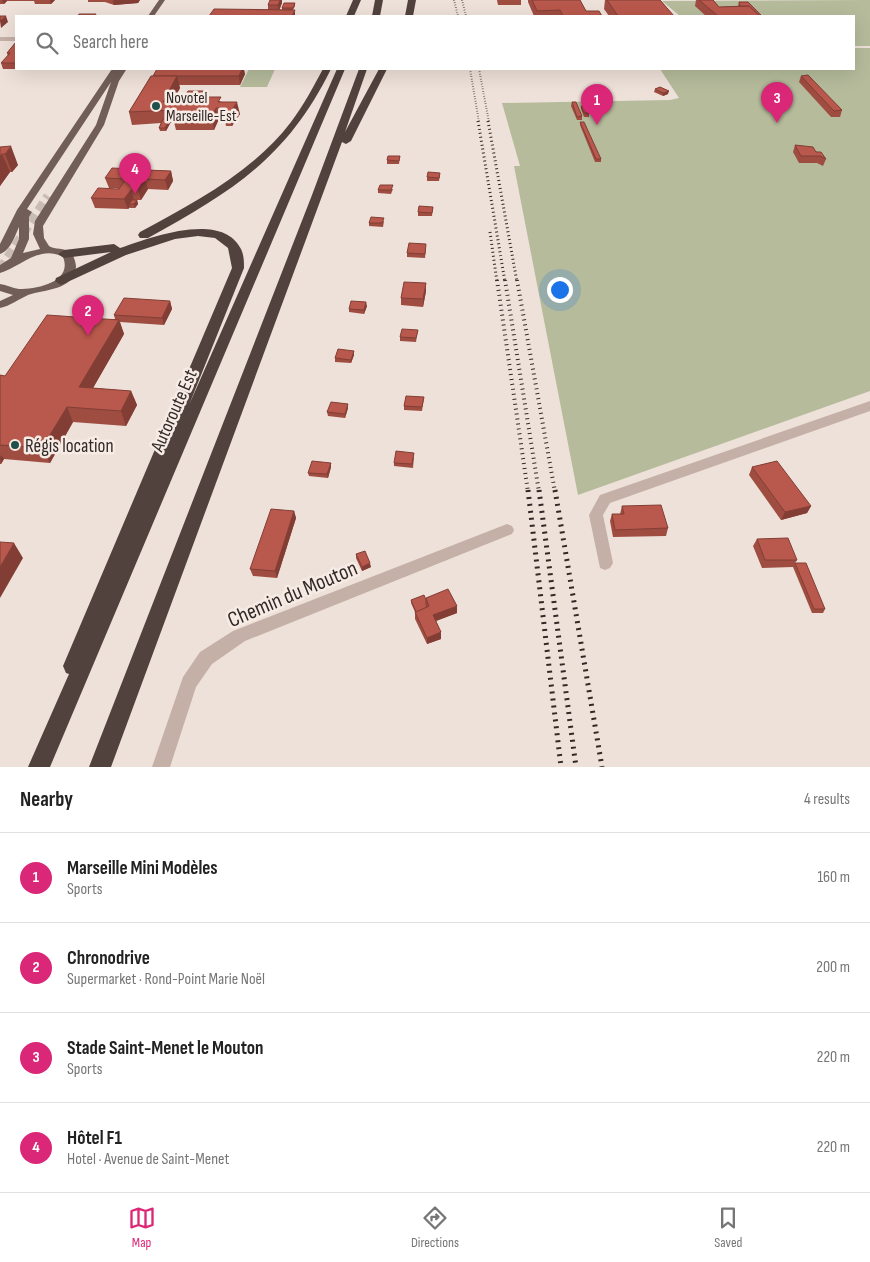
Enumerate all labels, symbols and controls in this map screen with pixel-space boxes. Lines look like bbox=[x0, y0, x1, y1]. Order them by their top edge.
search box bbox=[15, 15, 855, 70]
icon: search bbox=[33, 29, 61, 57]
text: Search here bbox=[73, 31, 149, 54]
pin: 3 bbox=[761, 82, 793, 123]
pin: 1 bbox=[581, 84, 613, 125]
place label: Novotel Marseille-Est bbox=[166, 89, 237, 126]
marker: Novotel Marseille-Est bbox=[150, 100, 162, 112]
pin: 4 bbox=[119, 153, 151, 194]
your location bbox=[547, 277, 573, 303]
pin: 2 bbox=[72, 295, 104, 336]
street label: Autoroute Est bbox=[146, 366, 203, 456]
place label: Régis location bbox=[25, 435, 114, 458]
marker: Régis location bbox=[9, 439, 21, 451]
street label: Chemin du Mouton bbox=[224, 555, 362, 634]
text: Nearby bbox=[20, 787, 73, 812]
text: 4 results bbox=[804, 790, 850, 809]
text: Marseille Mini Modèles bbox=[67, 857, 218, 880]
text: 1 bbox=[33, 868, 39, 887]
text: 160 m bbox=[817, 868, 850, 887]
text: Sports bbox=[67, 880, 102, 899]
text: Chronodrive bbox=[67, 947, 150, 970]
text: 2 bbox=[32, 958, 40, 977]
text: 200 m bbox=[816, 958, 850, 977]
text: Supermarket · Rond-Point Marie Noël bbox=[67, 970, 265, 989]
text: Stade Saint-Menet le Mouton bbox=[67, 1037, 264, 1060]
text: 3 bbox=[32, 1048, 40, 1067]
text: 220 m bbox=[817, 1048, 850, 1067]
text: Sports bbox=[67, 1060, 102, 1079]
text: Hôtel F1 bbox=[67, 1127, 122, 1150]
text: 4 bbox=[32, 1138, 40, 1157]
text: 220 m bbox=[817, 1138, 850, 1157]
text: Hotel · Avenue de Saint-Menet bbox=[67, 1150, 229, 1169]
tab: Map bbox=[128, 1204, 156, 1251]
tab: Directions bbox=[411, 1204, 459, 1251]
tab: Saved bbox=[714, 1204, 742, 1251]

